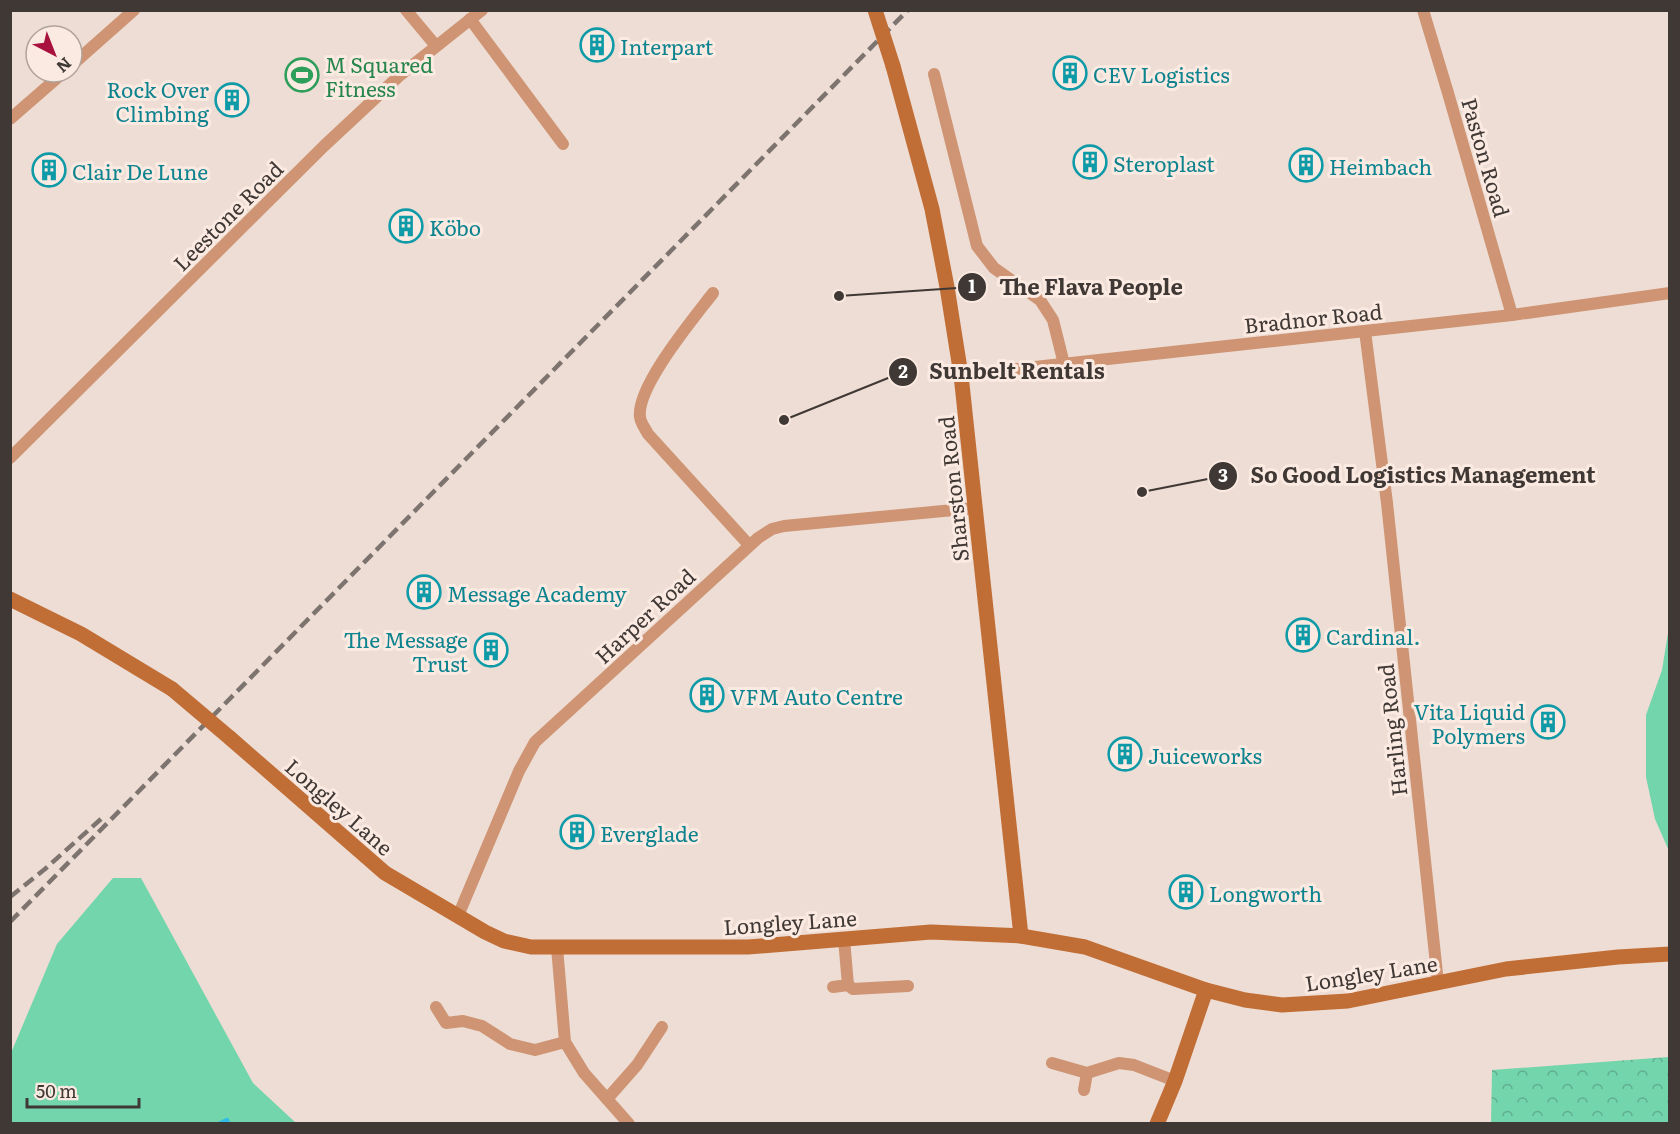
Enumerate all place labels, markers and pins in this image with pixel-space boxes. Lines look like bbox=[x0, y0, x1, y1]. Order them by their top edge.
building icon: Interpart bbox=[579, 27, 615, 63]
place label: Interpart bbox=[620, 30, 714, 61]
place label: M Squared Fitness bbox=[325, 48, 433, 103]
building icon: CEV Logistics bbox=[1052, 55, 1088, 91]
sports icon: M Squared Fitness bbox=[284, 57, 320, 93]
place label: CEV Logistics bbox=[1093, 58, 1230, 89]
place label: Rock Over Climbing bbox=[106, 73, 209, 128]
building icon: Rock Over Climbing bbox=[214, 82, 250, 118]
building icon: Steroplast bbox=[1072, 144, 1108, 180]
place label: Steroplast bbox=[1113, 147, 1215, 178]
building icon: Heimbach bbox=[1288, 147, 1324, 183]
place label: Heimbach bbox=[1329, 150, 1432, 181]
building icon: Clair De Lune bbox=[31, 152, 67, 188]
place label: Clair De Lune bbox=[72, 155, 208, 186]
building icon: Köbo bbox=[388, 208, 424, 244]
place label: Köbo bbox=[429, 211, 481, 242]
callout: The Flava People bbox=[957, 267, 1195, 307]
callout: Sunbelt Rentals bbox=[888, 352, 1117, 392]
callout: So Good Logistics Management bbox=[1208, 456, 1607, 496]
building icon: Message Academy bbox=[406, 574, 442, 610]
place label: Message Academy bbox=[447, 577, 627, 608]
building icon: Cardinal. bbox=[1285, 617, 1321, 653]
place label: Cardinal. bbox=[1326, 620, 1420, 651]
place label: The Message Trust bbox=[343, 623, 469, 678]
building icon: The Message Trust bbox=[473, 632, 509, 668]
building icon: VFM Auto Centre bbox=[689, 677, 725, 713]
place label: VFM Auto Centre bbox=[730, 680, 903, 711]
place label: Vita Liquid Polymers bbox=[1414, 695, 1525, 750]
building icon: Vita Liquid Polymers bbox=[1530, 704, 1566, 740]
building icon: Juiceworks bbox=[1107, 736, 1143, 772]
place label: Juiceworks bbox=[1148, 739, 1262, 770]
building icon: Everglade bbox=[559, 814, 595, 850]
place label: Everglade bbox=[600, 817, 699, 848]
building icon: Longworth bbox=[1168, 874, 1204, 910]
place label: Longworth bbox=[1209, 877, 1322, 908]

